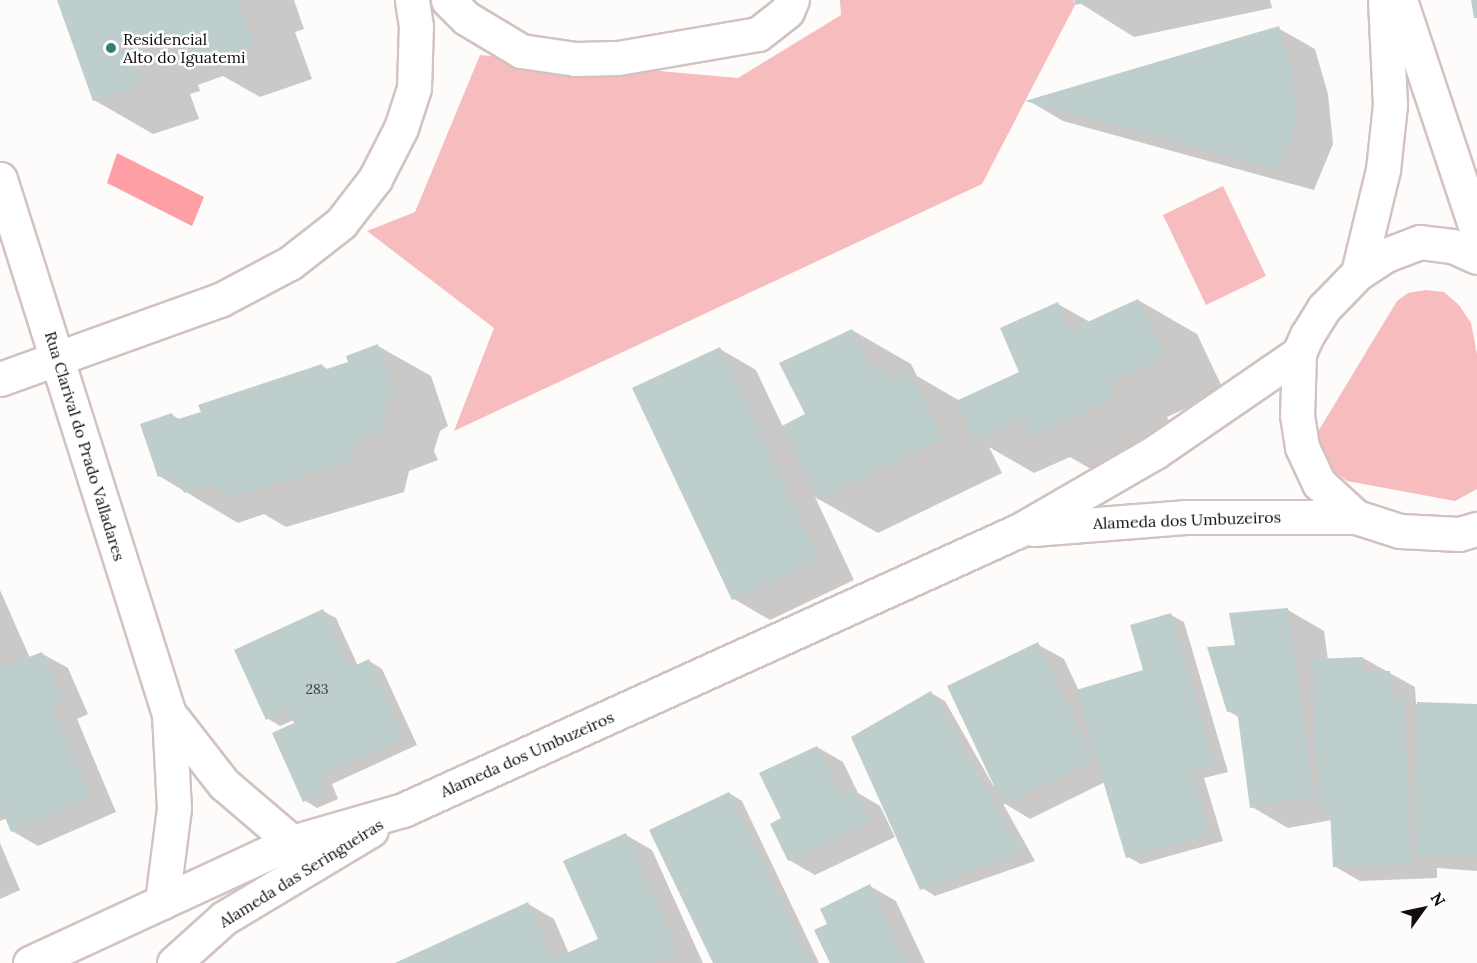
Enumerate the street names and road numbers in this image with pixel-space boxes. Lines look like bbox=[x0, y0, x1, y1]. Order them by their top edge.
street label: Rua Clarival do Prado Valladares bbox=[41, 329, 129, 563]
street label: Alameda dos Umbuzeiros bbox=[1093, 507, 1281, 533]
street label: Alameda dos Umbuzeiros bbox=[437, 707, 617, 801]
street label: Alameda das Seringueiras bbox=[215, 815, 387, 931]

